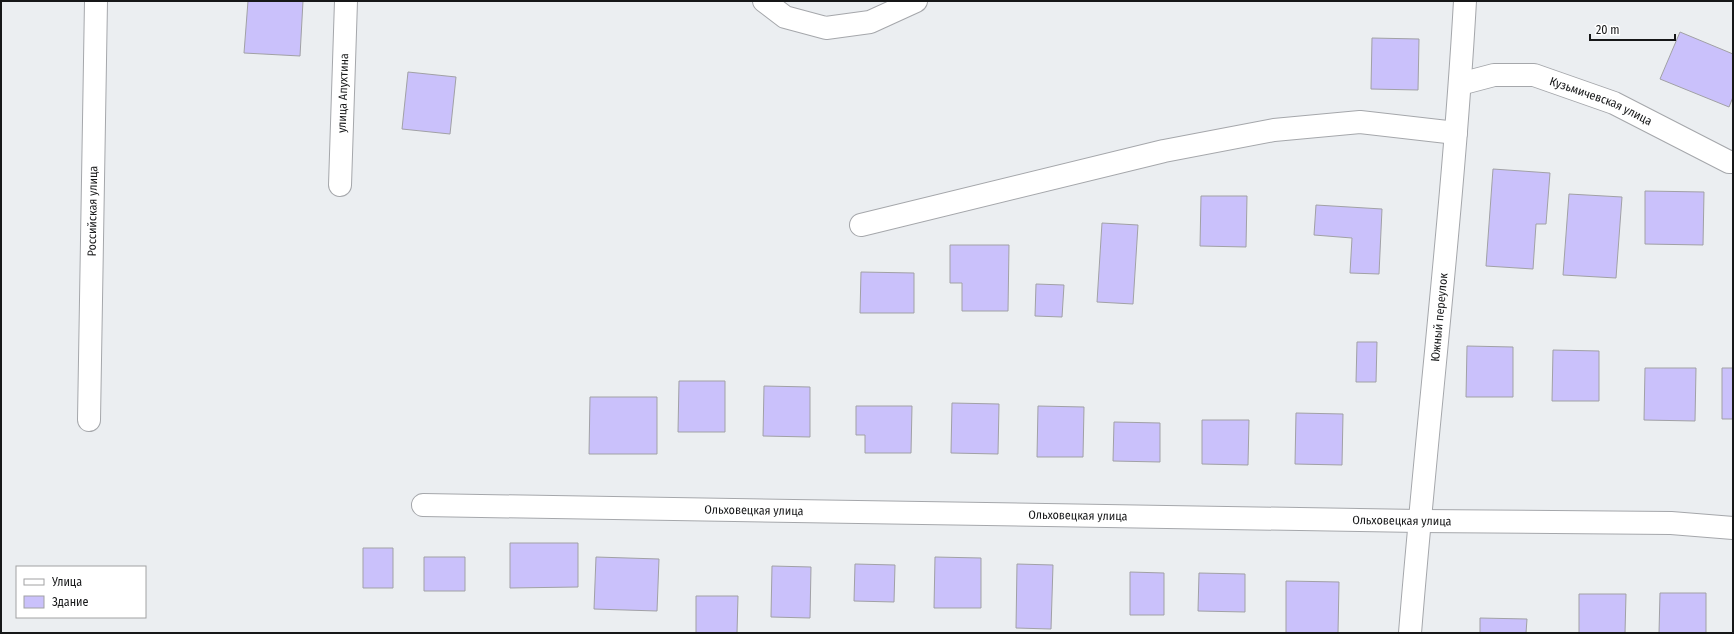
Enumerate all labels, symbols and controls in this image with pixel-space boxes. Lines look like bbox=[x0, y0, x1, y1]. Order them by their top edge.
scale bar bbox=[1590, 16, 1675, 42]
text: 20 m bbox=[1596, 23, 1620, 37]
street label: улица Апухтина bbox=[335, 53, 351, 133]
street label: Кузьмичевская улица bbox=[1548, 74, 1654, 128]
street label: Российская улица bbox=[85, 166, 100, 256]
street label: Южный переулок bbox=[1428, 272, 1451, 362]
street label: Ольховецкая улица bbox=[704, 503, 804, 518]
street label: Ольховецкая улица bbox=[1028, 508, 1128, 523]
street label: Ольховецкая улица bbox=[1352, 513, 1452, 528]
legend bbox=[16, 566, 146, 618]
text: Улица bbox=[51, 575, 82, 589]
text: Здание bbox=[52, 595, 88, 609]

